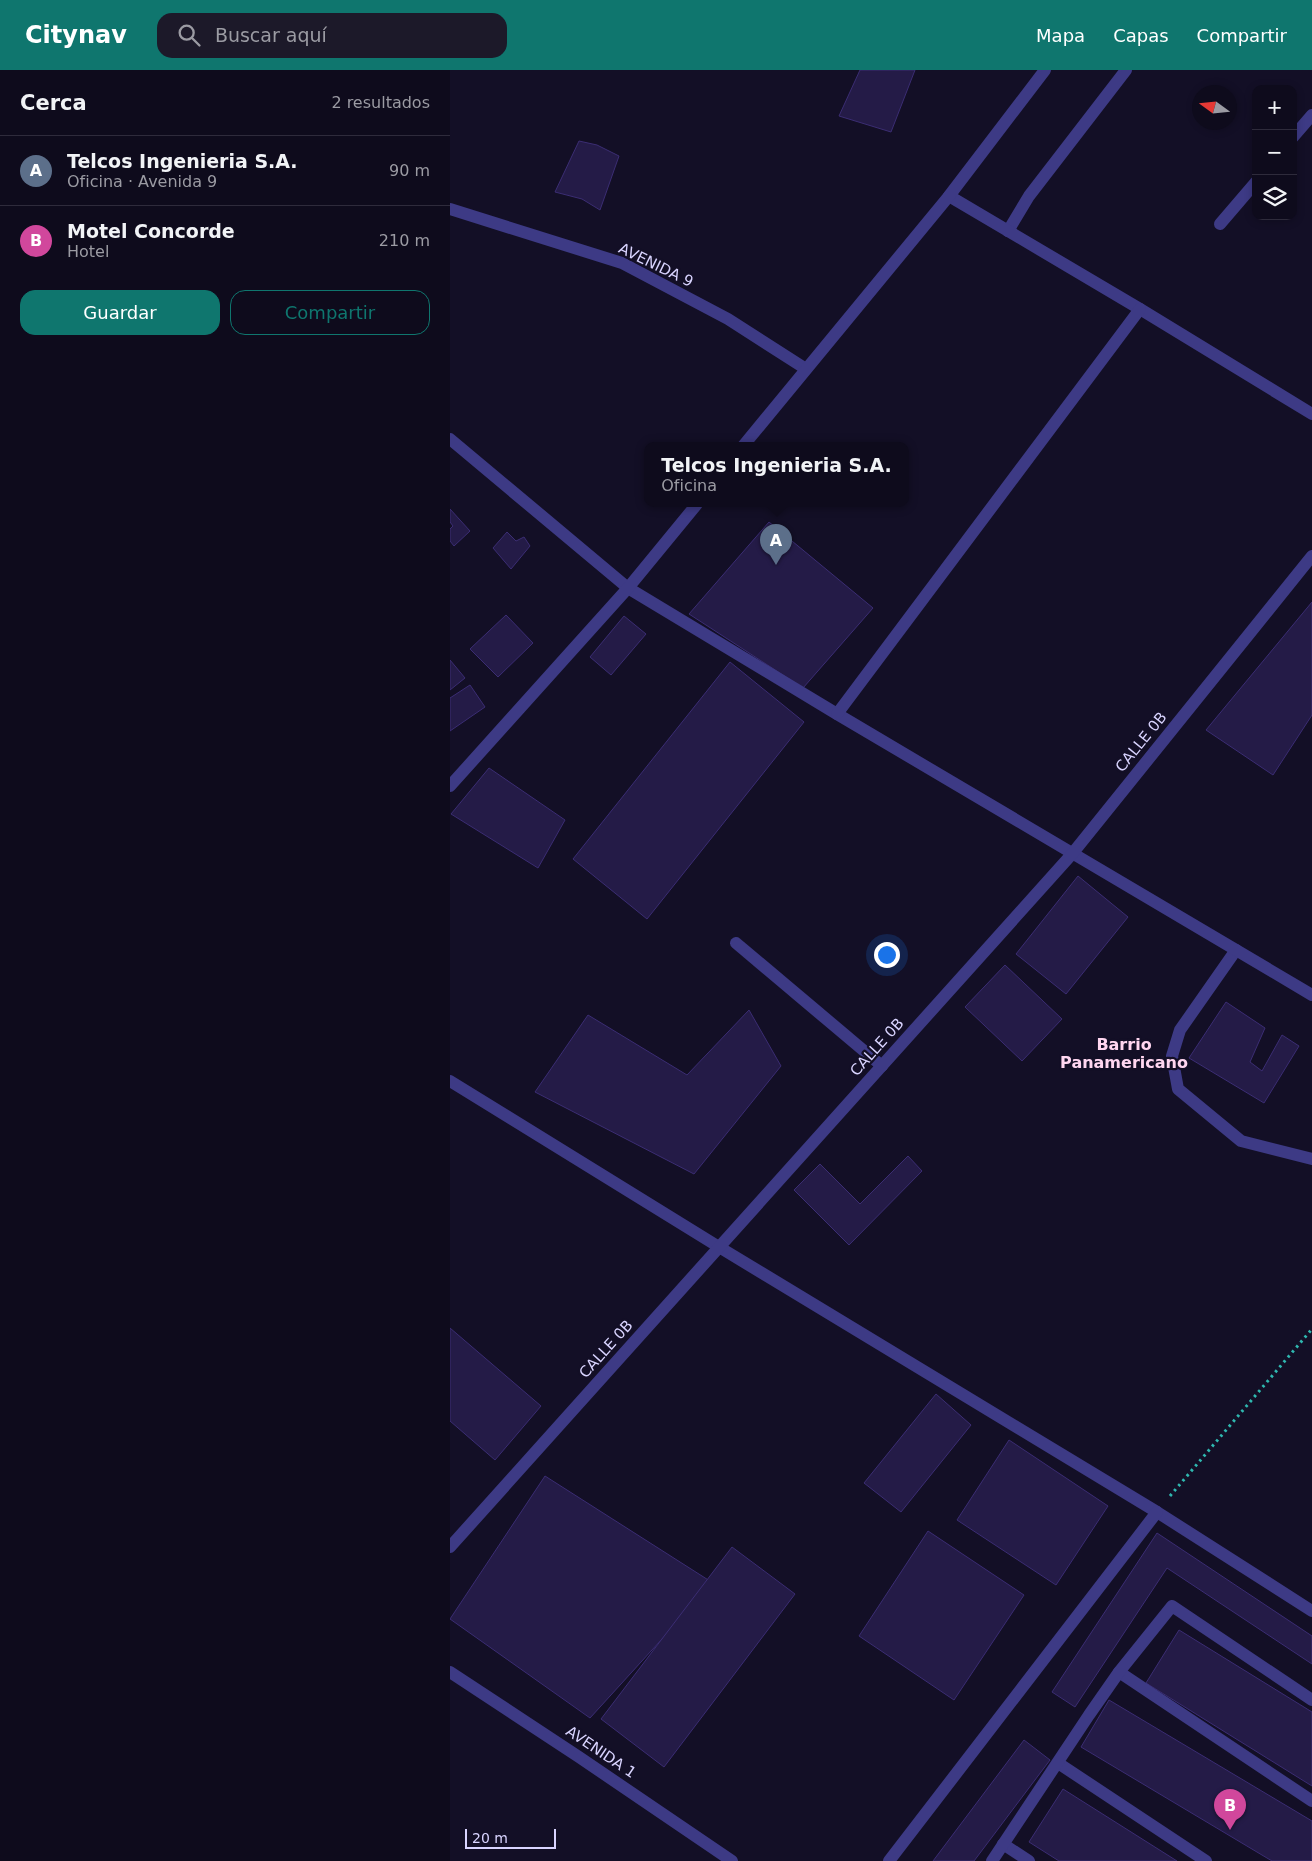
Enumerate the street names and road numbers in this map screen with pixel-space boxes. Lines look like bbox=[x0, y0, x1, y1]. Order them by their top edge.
street label: AVENIDA 9 bbox=[616, 239, 696, 291]
street label: CALLE 0B bbox=[1111, 709, 1171, 775]
street label: CALLE 0B bbox=[846, 1014, 908, 1080]
street label: CALLE 0B bbox=[575, 1316, 637, 1382]
street label: AVENIDA 1 bbox=[563, 1722, 639, 1782]

